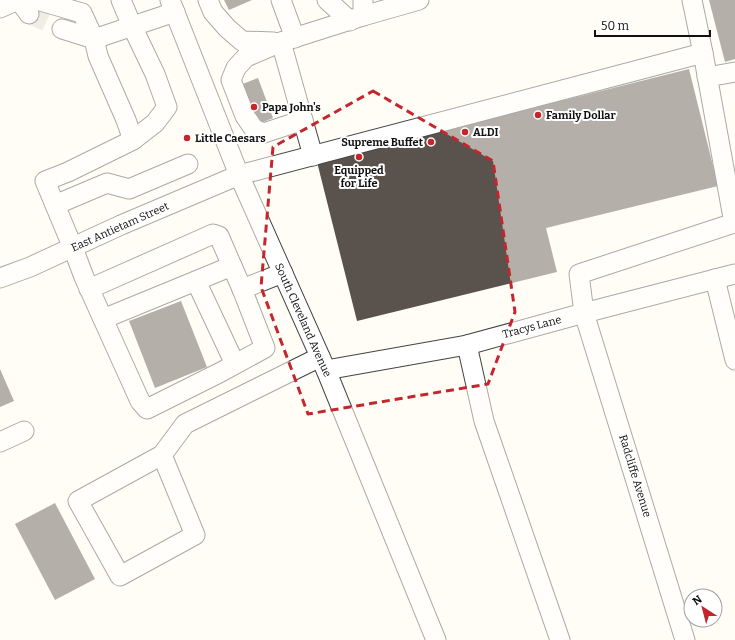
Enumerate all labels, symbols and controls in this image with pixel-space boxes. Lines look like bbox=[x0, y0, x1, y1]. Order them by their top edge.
scale bar bbox=[595, 12, 710, 38]
text: 50 m bbox=[601, 19, 630, 33]
place label: Papa John's bbox=[262, 101, 321, 114]
marker: Papa John's bbox=[249, 102, 259, 112]
place label: Family Dollar bbox=[546, 109, 616, 122]
marker: Family Dollar bbox=[533, 110, 543, 120]
place label: ALDI bbox=[473, 126, 499, 139]
marker: ALDI bbox=[460, 127, 470, 137]
place label: Little Caesars bbox=[195, 132, 266, 145]
marker: Little Caesars bbox=[182, 133, 192, 143]
place label: Supreme Buffet bbox=[341, 136, 424, 149]
marker: Supreme Buffet bbox=[426, 137, 436, 147]
marker: Equipped for Life bbox=[354, 152, 364, 162]
place label: Equipped for Life bbox=[334, 164, 384, 190]
street label: East Antietam Street bbox=[69, 200, 171, 254]
street label: South Cleveland Avenue bbox=[272, 261, 334, 379]
street label: Tracys Lane bbox=[501, 313, 563, 341]
street label: Radcliffe Avenue bbox=[616, 433, 654, 519]
north arrow bbox=[683, 588, 723, 628]
text: N bbox=[690, 592, 705, 608]

